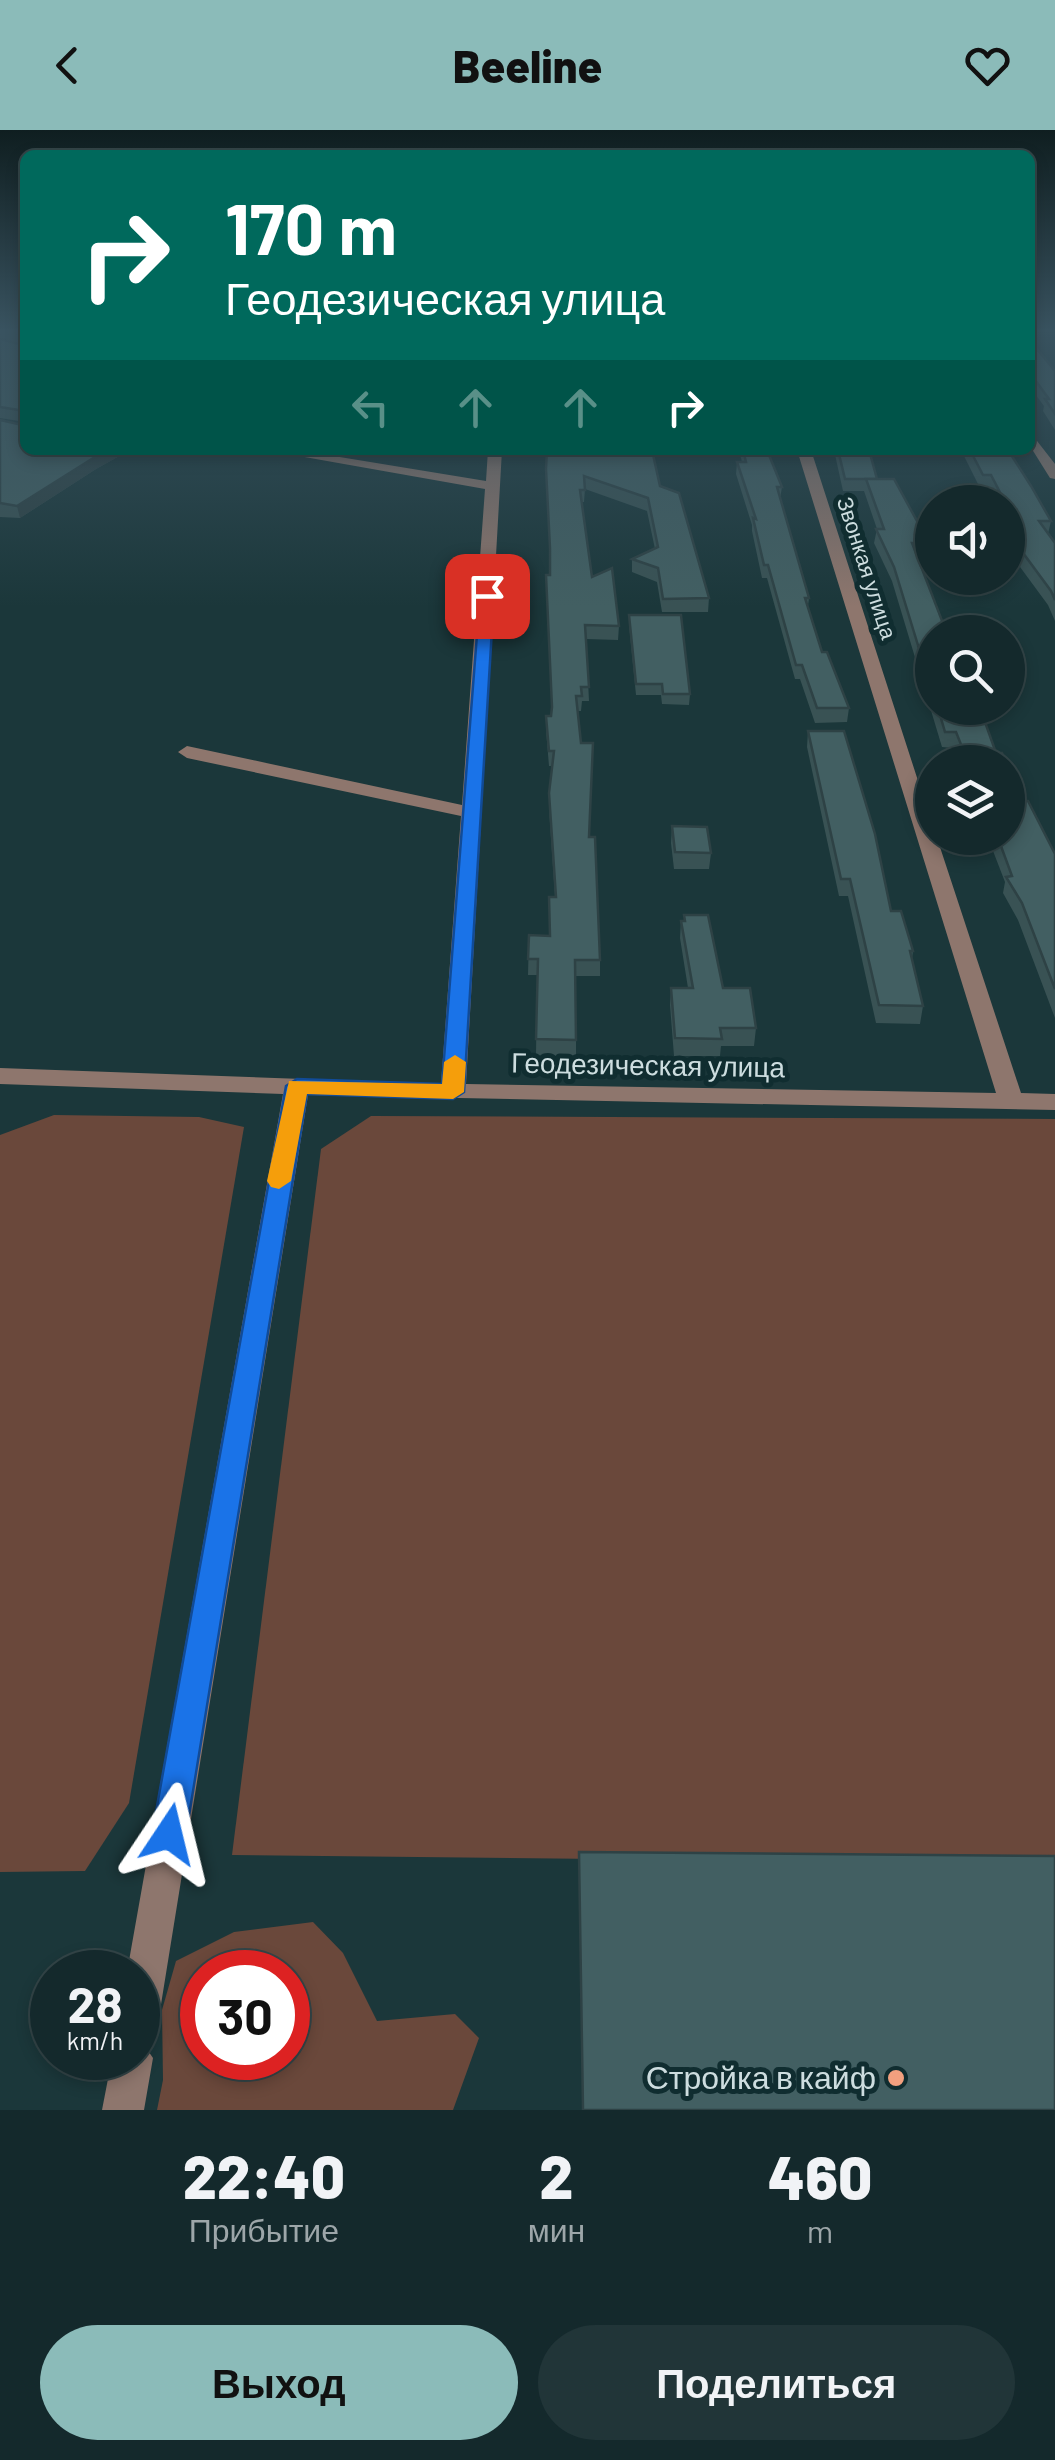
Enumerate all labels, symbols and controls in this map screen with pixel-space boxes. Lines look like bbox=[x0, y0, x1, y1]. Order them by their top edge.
icon: back bbox=[40, 38, 95, 93]
text: Beeline bbox=[453, 38, 602, 92]
icon: heart bbox=[960, 38, 1015, 93]
text: 170 m bbox=[225, 185, 397, 269]
icon: right bbox=[60, 190, 190, 320]
text: Геодезическая улица bbox=[225, 270, 665, 324]
icon: left bbox=[343, 380, 398, 435]
icon: ahead bbox=[448, 380, 503, 435]
icon: ahead bbox=[553, 380, 608, 435]
icon: right bbox=[658, 380, 713, 435]
map controls bbox=[915, 485, 1025, 855]
button: sound bbox=[915, 485, 1025, 595]
street label: Звонкая улица bbox=[832, 493, 903, 643]
pin bbox=[445, 554, 530, 639]
icon: arrive bbox=[460, 569, 515, 624]
button: search bbox=[915, 615, 1025, 725]
button: layers bbox=[915, 745, 1025, 855]
street label: Геодезическая улица bbox=[511, 1045, 786, 1083]
position arrow bbox=[117, 1782, 221, 1886]
speed limit sign: 30 bbox=[180, 1950, 310, 2080]
text: 28 bbox=[67, 1973, 123, 2033]
text: km/h bbox=[67, 2025, 123, 2055]
place label: Стройка в кайф bbox=[646, 2057, 876, 2096]
marker: Стройка в кайф bbox=[885, 2067, 907, 2089]
text: 22:40 bbox=[183, 2139, 345, 2211]
text: 2 bbox=[539, 2139, 573, 2211]
text: 460 bbox=[768, 2140, 872, 2212]
text: Прибытие bbox=[189, 2210, 339, 2248]
text: мин bbox=[528, 2210, 585, 2248]
text: m bbox=[807, 2211, 833, 2249]
button: Выход bbox=[40, 2325, 518, 2440]
button: Поделиться bbox=[538, 2325, 1015, 2440]

